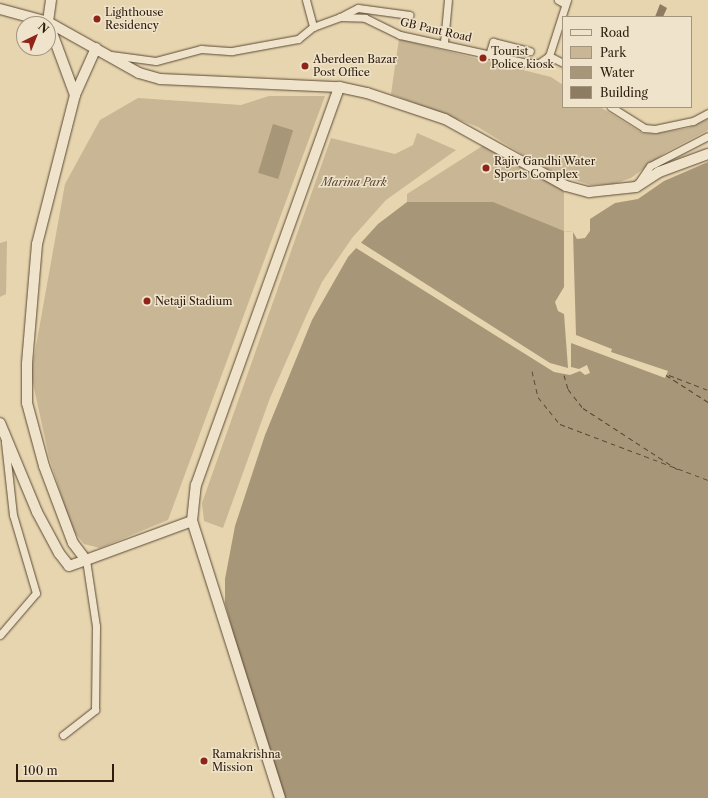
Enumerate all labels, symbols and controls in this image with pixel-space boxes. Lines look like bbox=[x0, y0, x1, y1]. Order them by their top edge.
place label: Lighthouse Residency bbox=[105, 6, 163, 32]
marker: Lighthouse Residency bbox=[92, 14, 102, 24]
street label: GB Pant Road bbox=[399, 15, 473, 45]
north arrow bbox=[16, 16, 56, 56]
legend bbox=[562, 16, 692, 108]
text: N bbox=[35, 20, 52, 36]
text: Road bbox=[600, 25, 630, 40]
place label: Tourist Police kiosk bbox=[491, 45, 554, 71]
text: Park bbox=[600, 45, 626, 60]
place label: Aberdeen Bazar Post Office bbox=[313, 53, 397, 79]
marker: Tourist Police kiosk bbox=[478, 53, 488, 63]
marker: Aberdeen Bazar Post Office bbox=[300, 61, 310, 71]
text: Water bbox=[600, 65, 634, 80]
text: Building bbox=[600, 85, 648, 100]
place label: Rajiv Gandhi Water Sports Complex bbox=[494, 155, 596, 181]
marker: Rajiv Gandhi Water Sports Complex bbox=[481, 163, 491, 173]
park label: Marina Park bbox=[321, 175, 387, 189]
place label: Netaji Stadium bbox=[155, 294, 232, 308]
marker: Netaji Stadium bbox=[142, 296, 152, 306]
place label: Ramakrishna Mission bbox=[212, 748, 281, 774]
scale bar bbox=[18, 756, 116, 782]
marker: Ramakrishna Mission bbox=[199, 756, 209, 766]
text: 100 m bbox=[23, 763, 58, 778]

